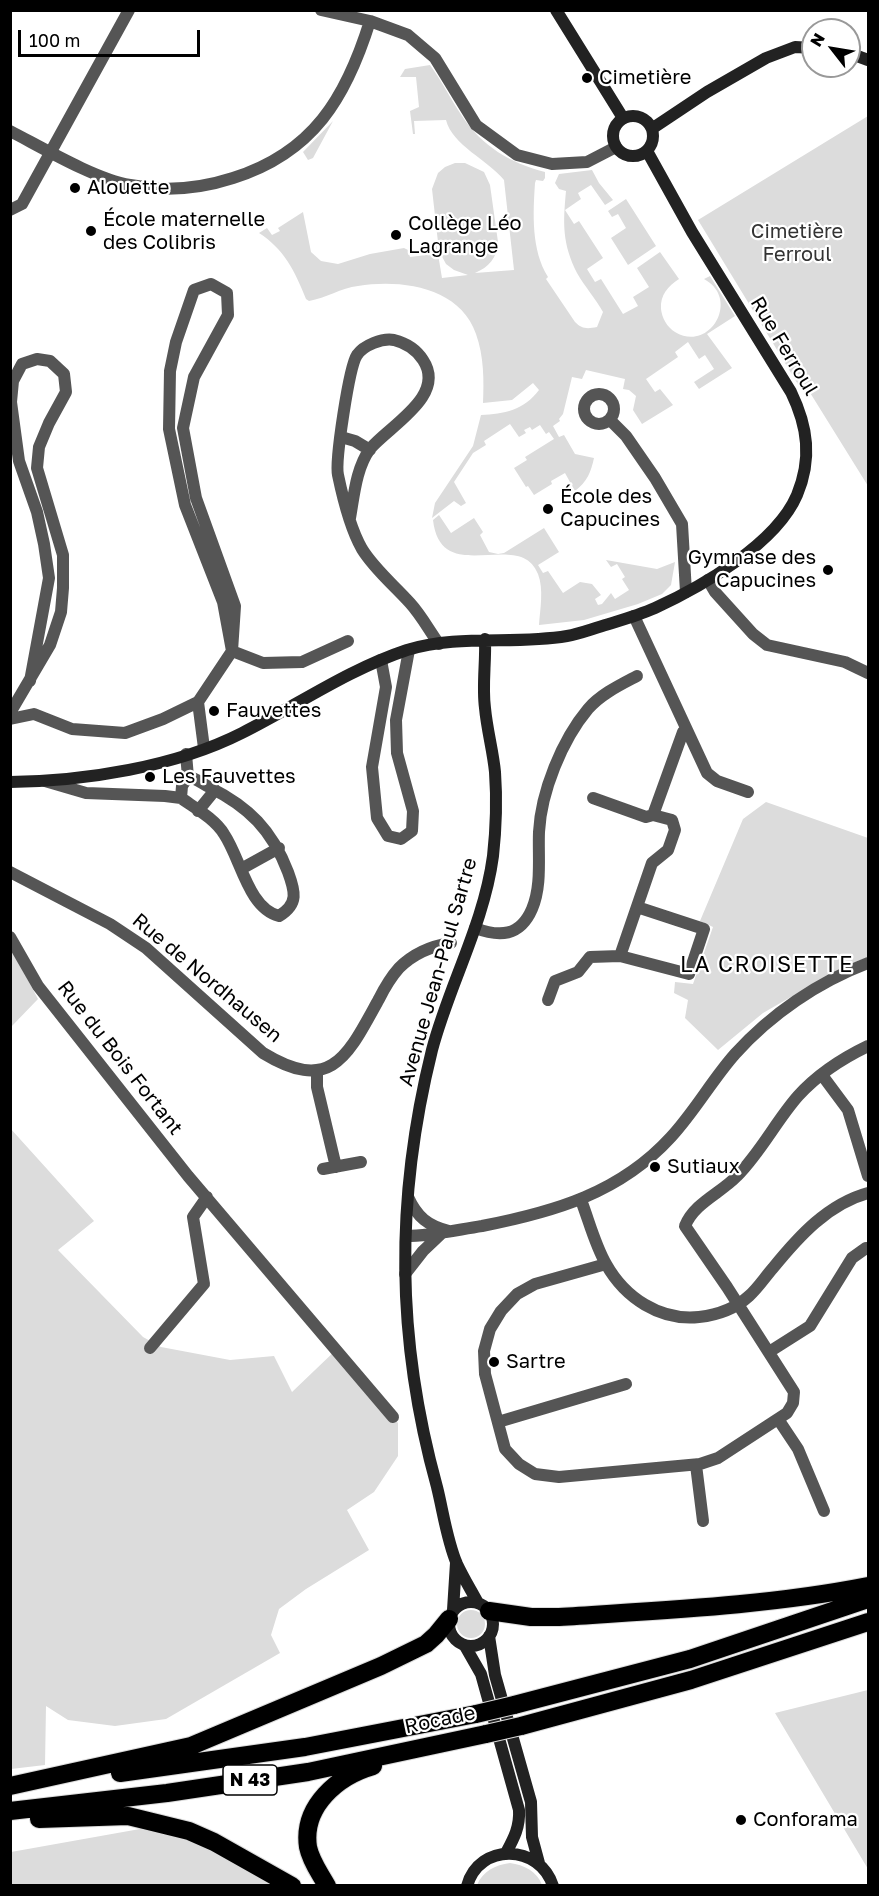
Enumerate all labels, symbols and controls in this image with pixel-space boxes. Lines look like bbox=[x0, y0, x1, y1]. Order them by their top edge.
scale bar bbox=[21, 18, 202, 56]
north arrow bbox=[801, 18, 861, 78]
text: 100 m bbox=[29, 29, 80, 51]
text: N bbox=[806, 29, 829, 50]
place label: Cimetière bbox=[599, 66, 691, 90]
marker: Cimetière bbox=[580, 71, 594, 85]
place label: Alouette bbox=[87, 176, 169, 200]
marker: Alouette bbox=[68, 181, 82, 195]
place label: École maternelle des Colibris bbox=[103, 208, 265, 255]
place label: Collège Léo Lagrange bbox=[408, 212, 521, 259]
park label: Cimetière Ferroul bbox=[751, 220, 843, 267]
marker: École maternelle des Colibris bbox=[84, 224, 98, 238]
marker: Collège Léo Lagrange bbox=[389, 228, 403, 242]
street label: Rue Ferroul bbox=[745, 292, 823, 400]
place label: École des Capucines bbox=[560, 485, 660, 532]
marker: École des Capucines bbox=[541, 502, 555, 516]
place label: Gymnase des Capucines bbox=[688, 546, 816, 593]
marker: Gymnase des Capucines bbox=[821, 563, 835, 577]
place label: Fauvettes bbox=[226, 699, 321, 723]
marker: Fauvettes bbox=[207, 704, 221, 718]
place label: Les Fauvettes bbox=[162, 765, 296, 789]
marker: Les Fauvettes bbox=[143, 770, 157, 784]
street label: Avenue Jean-Paul Sartre bbox=[394, 855, 482, 1089]
street label: Rue de Nordhausen bbox=[127, 908, 287, 1048]
district label: LA CROISETTE bbox=[680, 952, 854, 978]
street label: Rue du Bois Fortant bbox=[52, 976, 188, 1140]
place label: Sutiaux bbox=[667, 1155, 740, 1179]
marker: Sutiaux bbox=[648, 1160, 662, 1174]
place label: Sartre bbox=[506, 1350, 565, 1374]
marker: Sartre bbox=[487, 1355, 501, 1369]
street label: Rocade bbox=[403, 1701, 477, 1739]
road number: N 43 bbox=[223, 1765, 277, 1795]
place label: Conforama bbox=[753, 1808, 858, 1832]
marker: Conforama bbox=[734, 1813, 748, 1827]

